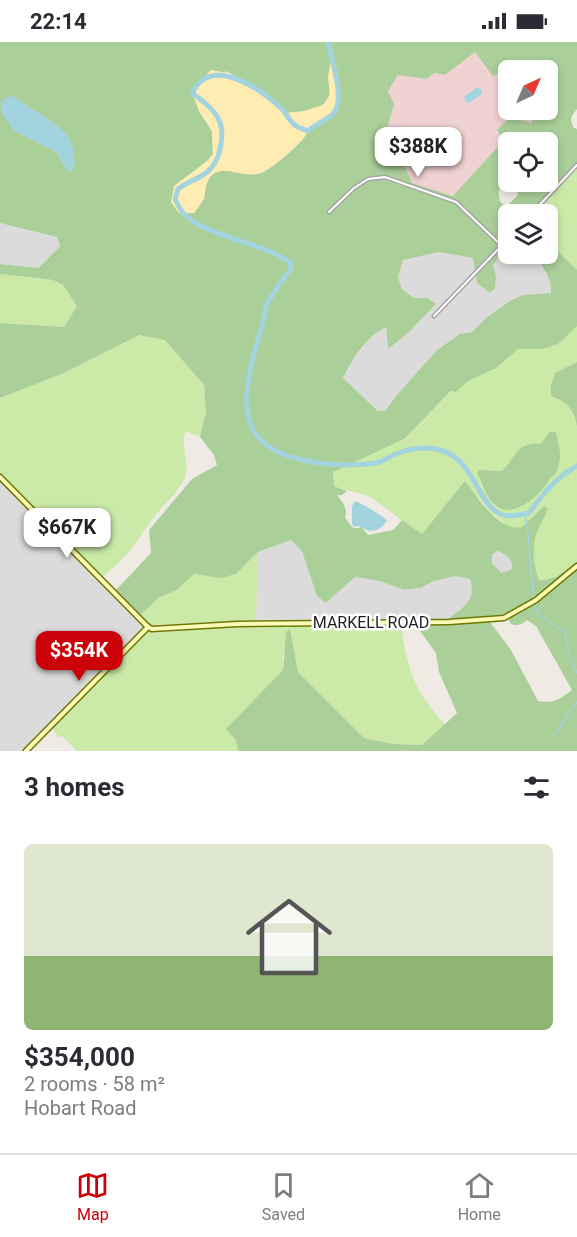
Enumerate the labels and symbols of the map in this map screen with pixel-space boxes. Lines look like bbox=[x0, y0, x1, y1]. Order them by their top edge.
north arrow bbox=[498, 60, 558, 120]
pin: $388K bbox=[376, 127, 460, 178]
pin: $667K bbox=[25, 508, 109, 559]
street label: MARKELL ROAD bbox=[313, 613, 429, 632]
pin: $354K bbox=[37, 631, 121, 682]

